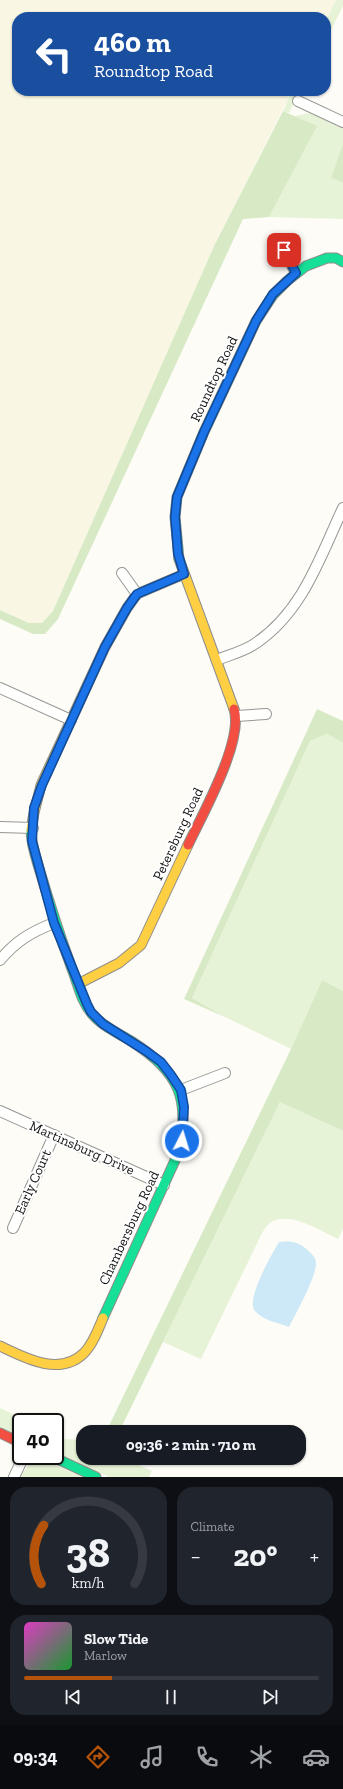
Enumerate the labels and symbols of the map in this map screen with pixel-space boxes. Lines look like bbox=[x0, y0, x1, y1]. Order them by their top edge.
pin bbox=[267, 233, 301, 267]
street label: Roundtop Road bbox=[187, 333, 241, 425]
street label: Petersburg Road bbox=[149, 785, 207, 883]
street label: Martinsburg Drive bbox=[27, 1117, 138, 1179]
position arrow bbox=[161, 1120, 203, 1162]
street label: Early Court bbox=[11, 1146, 55, 1217]
street label: Chambersburg Road bbox=[95, 1168, 163, 1288]
speed limit sign: 40 bbox=[12, 1413, 64, 1465]

